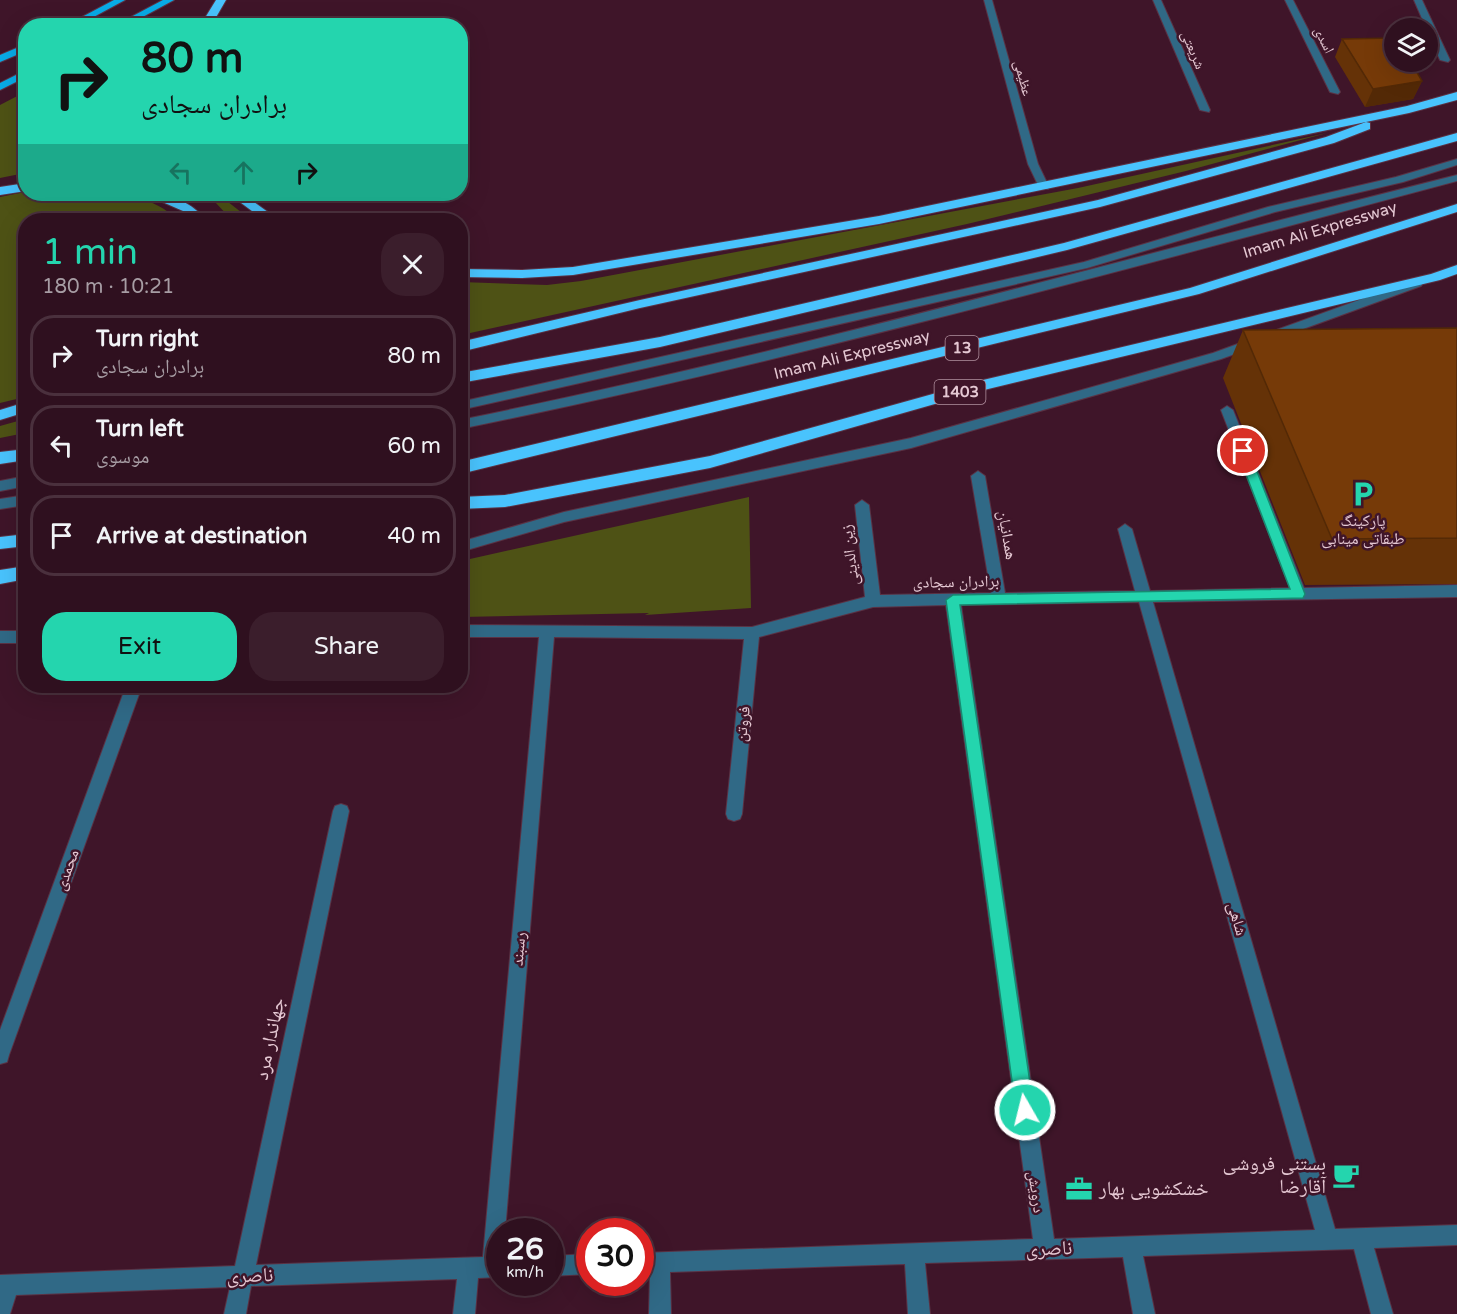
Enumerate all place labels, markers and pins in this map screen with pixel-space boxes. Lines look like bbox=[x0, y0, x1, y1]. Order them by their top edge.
pin bbox=[1217, 425, 1268, 476]
parking icon: پارکینگ طبقاتی مینابی bbox=[1348, 479, 1378, 509]
place label: پارکینگ طبقاتی مینابی bbox=[1321, 511, 1405, 549]
place label: بستنی فروشی آقارضا bbox=[1223, 1152, 1327, 1199]
cafe icon: بستنی فروشی آقارضا bbox=[1331, 1160, 1361, 1190]
office icon: خشکشویی بهار bbox=[1064, 1174, 1094, 1204]
place label: خشکشویی بهار bbox=[1098, 1177, 1209, 1201]

